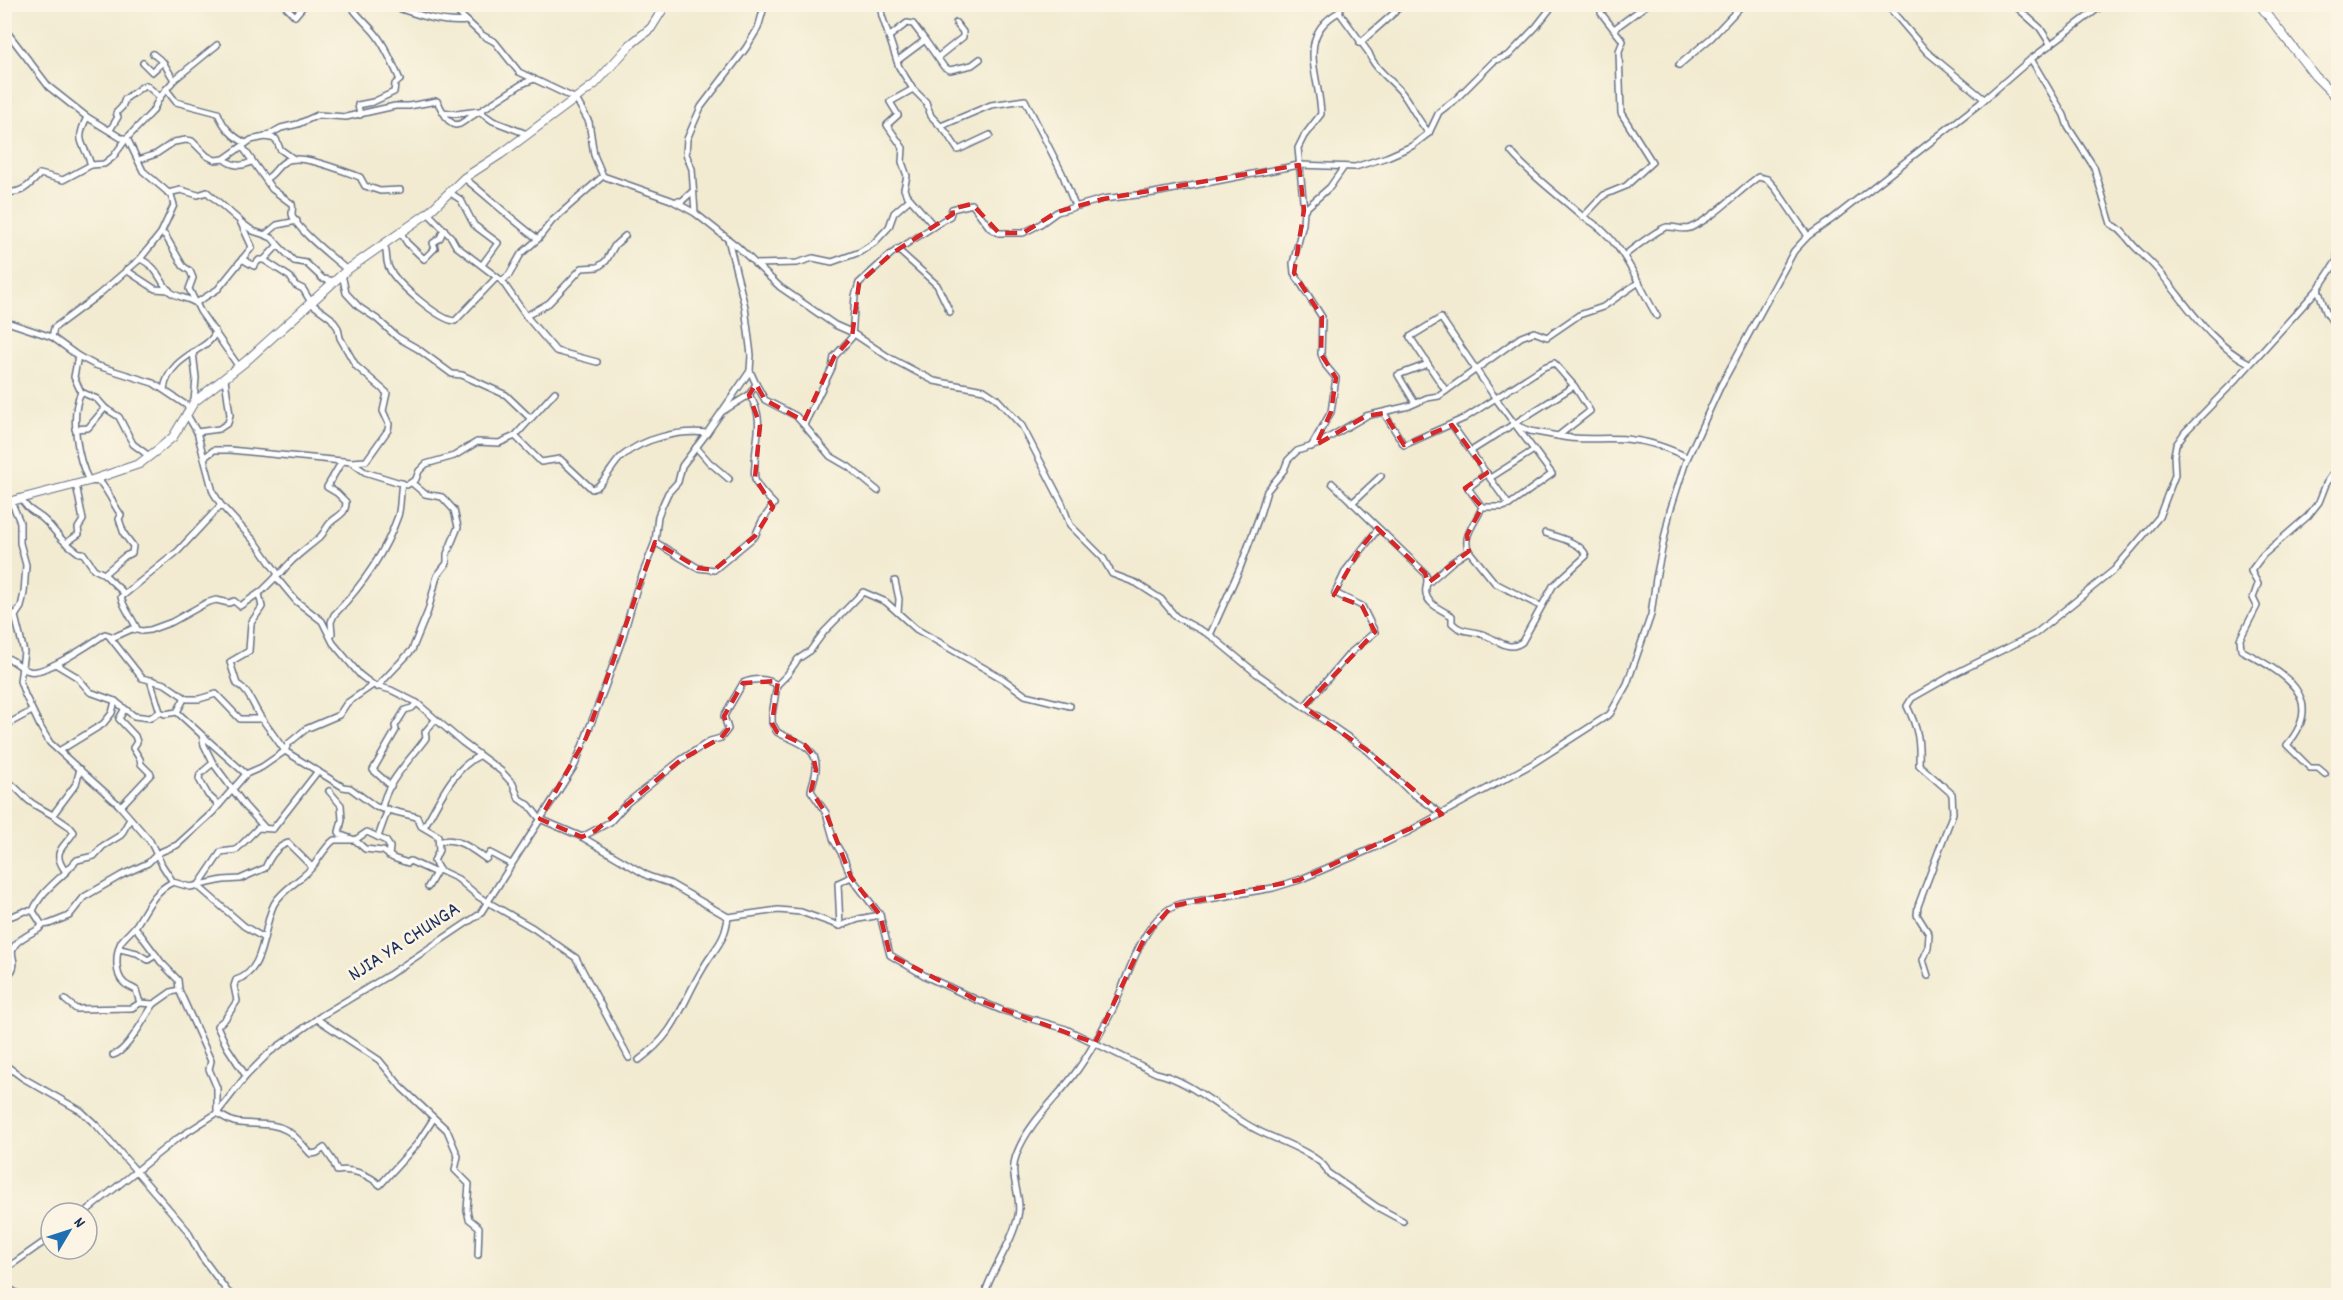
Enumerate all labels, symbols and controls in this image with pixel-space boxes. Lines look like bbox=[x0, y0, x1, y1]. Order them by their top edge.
street label: NJIA YA CHUNGA bbox=[343, 895, 467, 991]
north arrow bbox=[39, 1201, 99, 1261]
text: N bbox=[67, 1213, 90, 1234]

